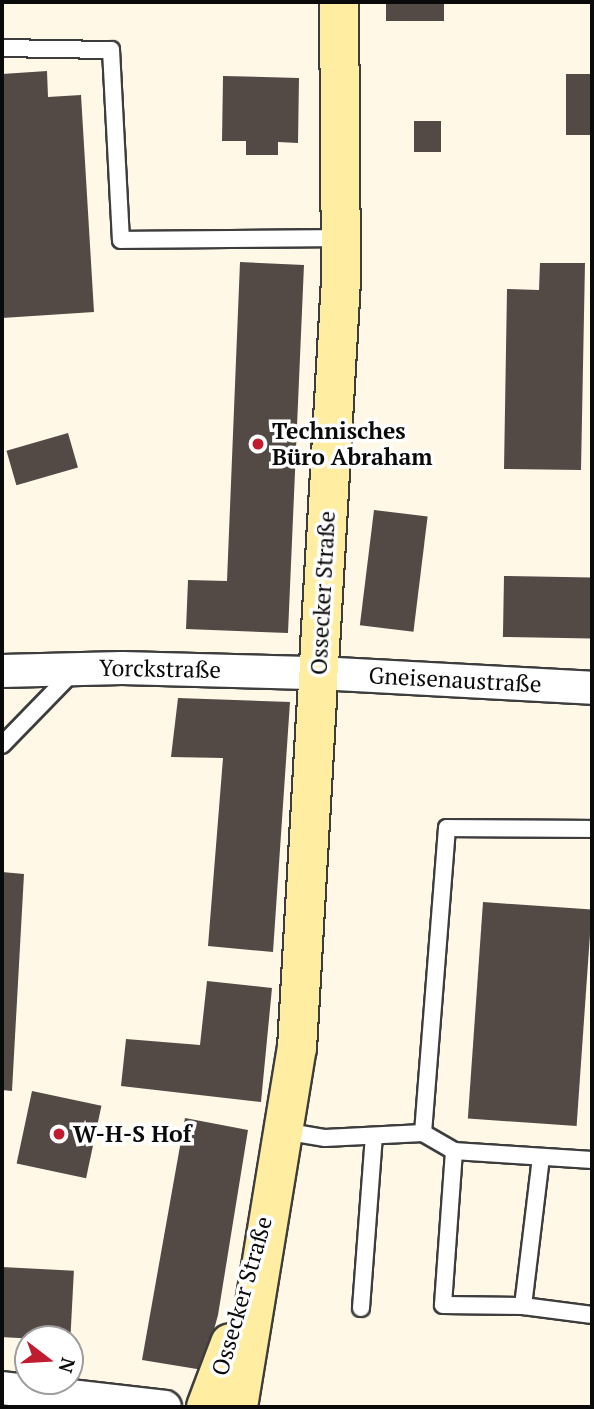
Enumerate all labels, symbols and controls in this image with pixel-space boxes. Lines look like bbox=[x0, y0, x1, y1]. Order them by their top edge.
place label: Technisches Büro Abraham bbox=[272, 417, 433, 471]
marker: Technisches Büro Abraham bbox=[250, 436, 266, 452]
street label: Ossecker Straße bbox=[305, 510, 341, 676]
street label: Yorckstraße bbox=[99, 654, 221, 684]
street label: Gneisenaustraße bbox=[368, 662, 542, 698]
place label: W-H-S Hof bbox=[73, 1120, 191, 1148]
marker: W-H-S Hof bbox=[51, 1126, 67, 1142]
street label: Ossecker Straße bbox=[206, 1213, 278, 1379]
north arrow bbox=[14, 1325, 84, 1395]
text: N bbox=[54, 1355, 82, 1376]

